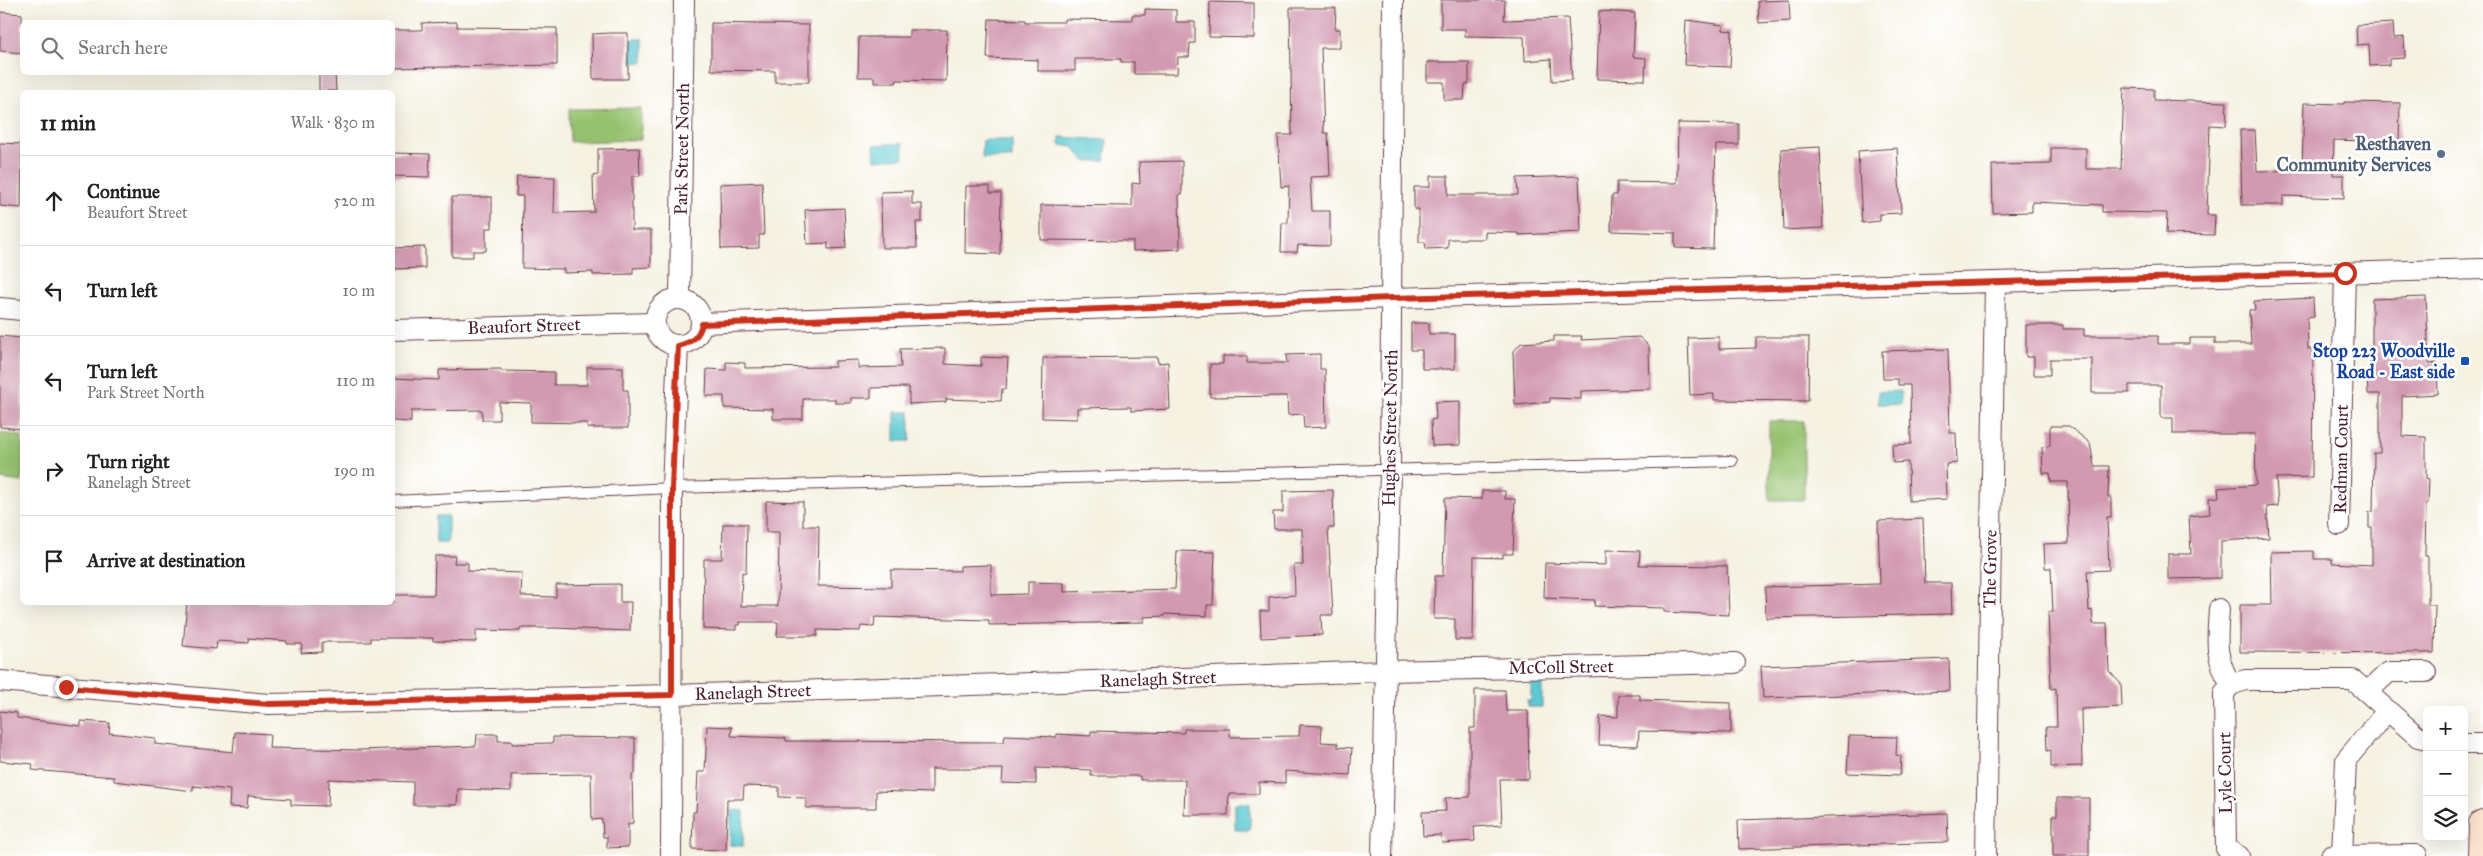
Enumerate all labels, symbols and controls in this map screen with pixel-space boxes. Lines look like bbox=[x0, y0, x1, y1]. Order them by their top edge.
search box bbox=[20, 20, 395, 75]
icon: search bbox=[38, 34, 66, 62]
text: Search here bbox=[78, 36, 168, 59]
street label: Park Street North bbox=[670, 83, 694, 215]
text: 11 min bbox=[40, 110, 96, 136]
text: Walk · 830 m bbox=[291, 113, 375, 132]
place label: Resthaven Community Services bbox=[2277, 133, 2431, 177]
marker: Resthaven Community Services bbox=[2435, 148, 2447, 160]
text: Continue bbox=[87, 180, 160, 203]
icon: ahead bbox=[40, 187, 68, 215]
text: 520 m bbox=[333, 191, 375, 210]
text: Beaufort Street bbox=[87, 203, 188, 222]
route start bbox=[2334, 262, 2357, 285]
icon: left bbox=[40, 277, 68, 305]
text: Turn left bbox=[87, 279, 157, 302]
text: 10 m bbox=[343, 281, 375, 300]
street label: Beaufort Street bbox=[467, 313, 582, 339]
place label: Stop 223 Woodville Road - East side bbox=[2313, 340, 2455, 383]
street label: Hughes Street North bbox=[1378, 349, 1403, 507]
marker: Stop 223 Woodville Road - East side bbox=[2459, 355, 2471, 367]
text: Turn left bbox=[87, 360, 157, 383]
icon: left bbox=[40, 367, 68, 395]
text: 110 m bbox=[336, 371, 375, 390]
text: Park Street North bbox=[87, 383, 205, 402]
street label: Redman Court bbox=[2329, 403, 2353, 514]
text: Turn right bbox=[87, 450, 170, 473]
icon: right bbox=[40, 457, 68, 485]
text: 190 m bbox=[334, 461, 375, 480]
text: Ranelagh Street bbox=[87, 473, 191, 492]
street label: The Grove bbox=[1978, 530, 2002, 608]
icon: arrive bbox=[40, 547, 68, 575]
text: Arrive at destination bbox=[87, 549, 245, 572]
street label: McColl Street bbox=[1508, 655, 1615, 679]
street label: Ranelagh Street bbox=[1099, 666, 1217, 693]
route end bbox=[55, 676, 78, 699]
street label: Ranelagh Street bbox=[694, 679, 812, 706]
map controls bbox=[2423, 706, 2468, 841]
button: + bbox=[2423, 706, 2468, 751]
street label: Lyle Court bbox=[2213, 731, 2237, 814]
button: − bbox=[2423, 751, 2468, 796]
button: layers bbox=[2423, 796, 2468, 841]

